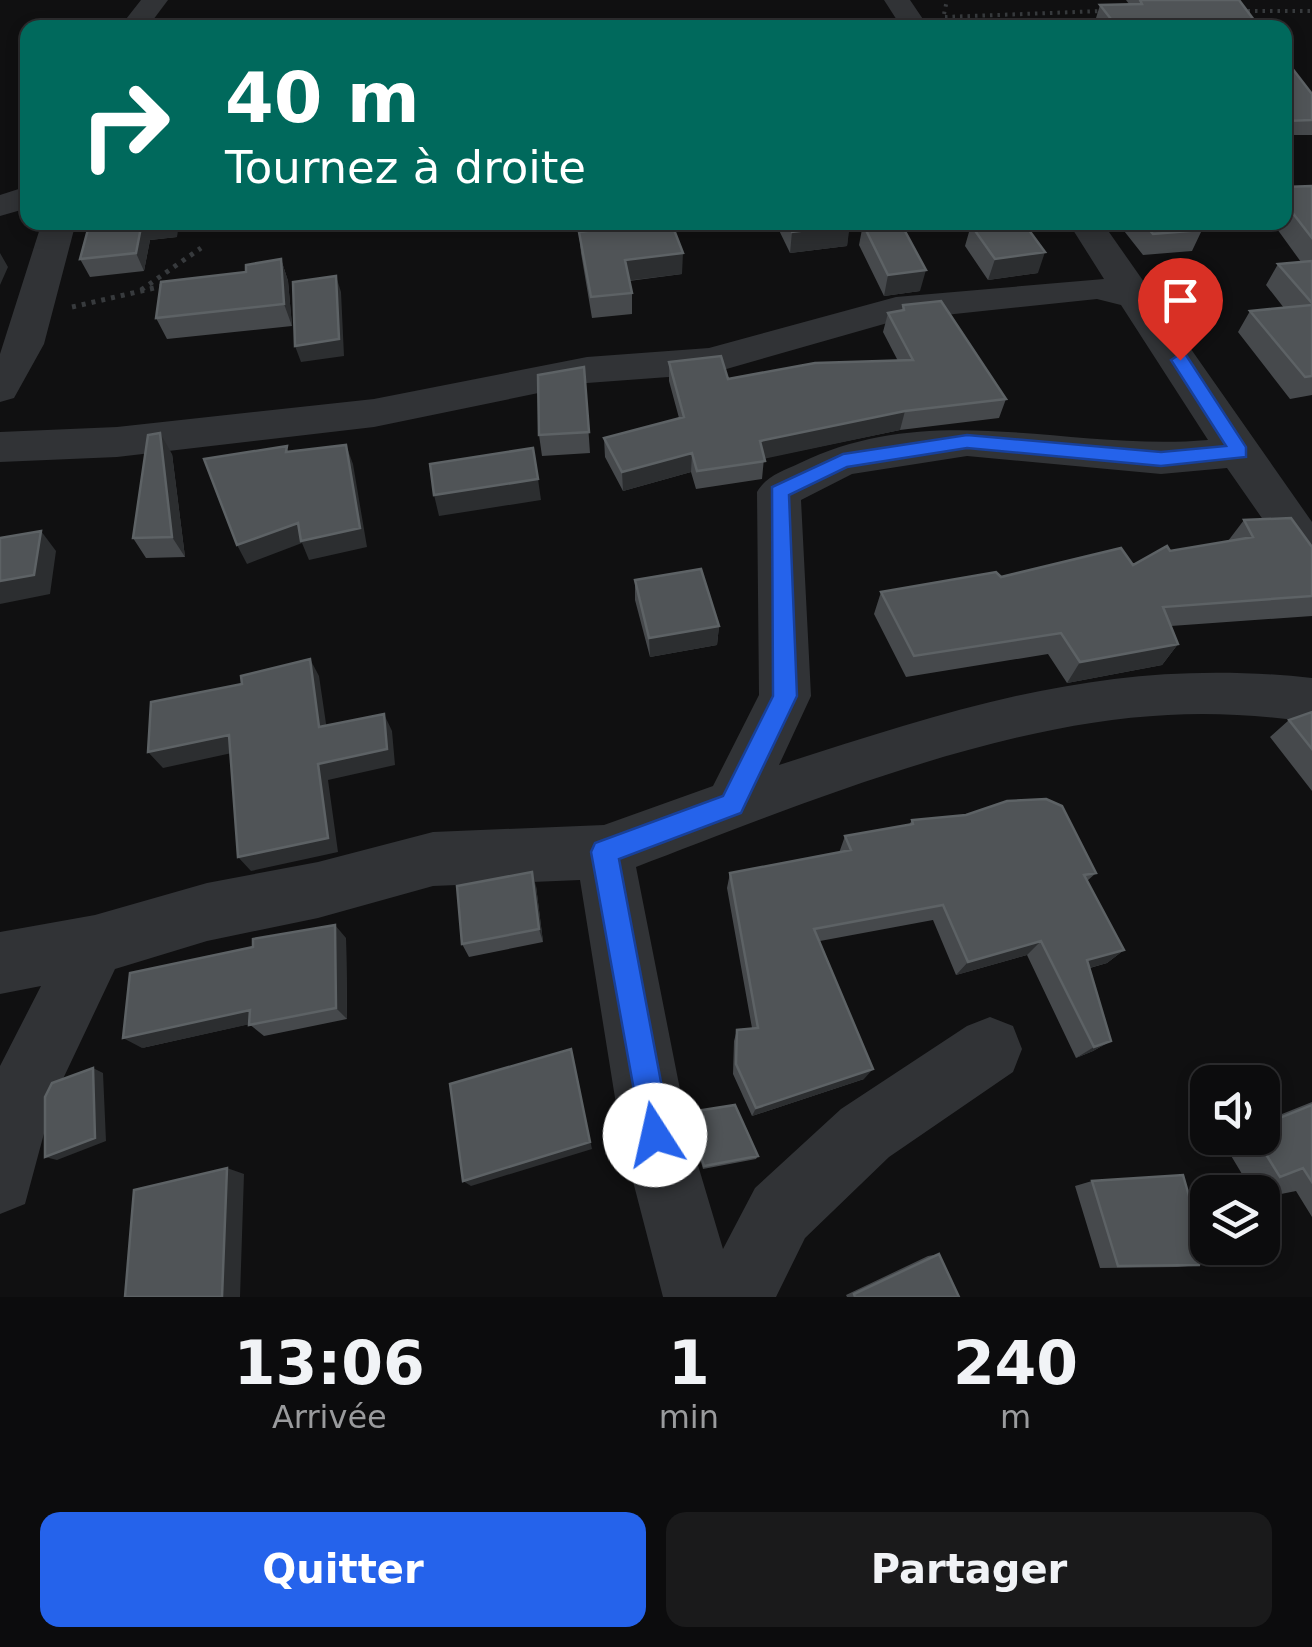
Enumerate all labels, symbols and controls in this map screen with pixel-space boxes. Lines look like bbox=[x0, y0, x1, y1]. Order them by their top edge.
text: 40 m bbox=[225, 57, 420, 139]
icon: right bbox=[60, 60, 190, 190]
text: Tournez à droite bbox=[225, 141, 586, 194]
pin bbox=[1138, 258, 1223, 361]
icon: arrive bbox=[1153, 273, 1208, 328]
map controls bbox=[1190, 1065, 1280, 1265]
button: sound bbox=[1190, 1065, 1280, 1155]
position arrow bbox=[603, 1083, 707, 1187]
button: layers bbox=[1190, 1175, 1280, 1265]
text: 13:06 bbox=[234, 1328, 425, 1398]
text: 1 bbox=[668, 1328, 710, 1398]
text: 240 bbox=[953, 1328, 1078, 1398]
text: Arrivée bbox=[272, 1398, 387, 1436]
text: min bbox=[659, 1398, 719, 1436]
text: m bbox=[1000, 1398, 1031, 1436]
button: Quitter bbox=[40, 1512, 646, 1627]
button: Partager bbox=[666, 1512, 1272, 1627]

